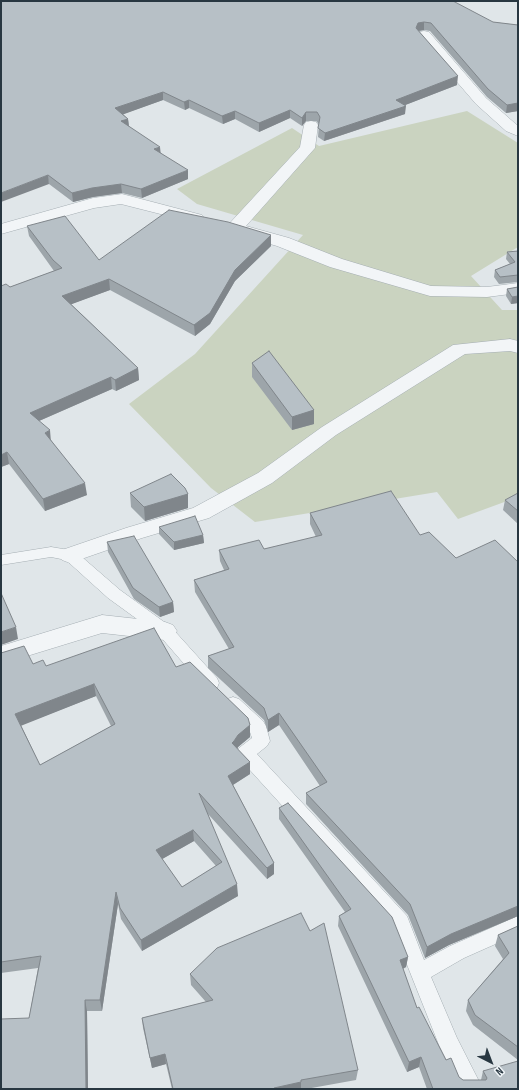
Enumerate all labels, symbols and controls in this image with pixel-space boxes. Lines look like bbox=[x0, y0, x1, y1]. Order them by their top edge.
north arrow bbox=[471, 1042, 511, 1082]
text: N bbox=[493, 1064, 506, 1078]

